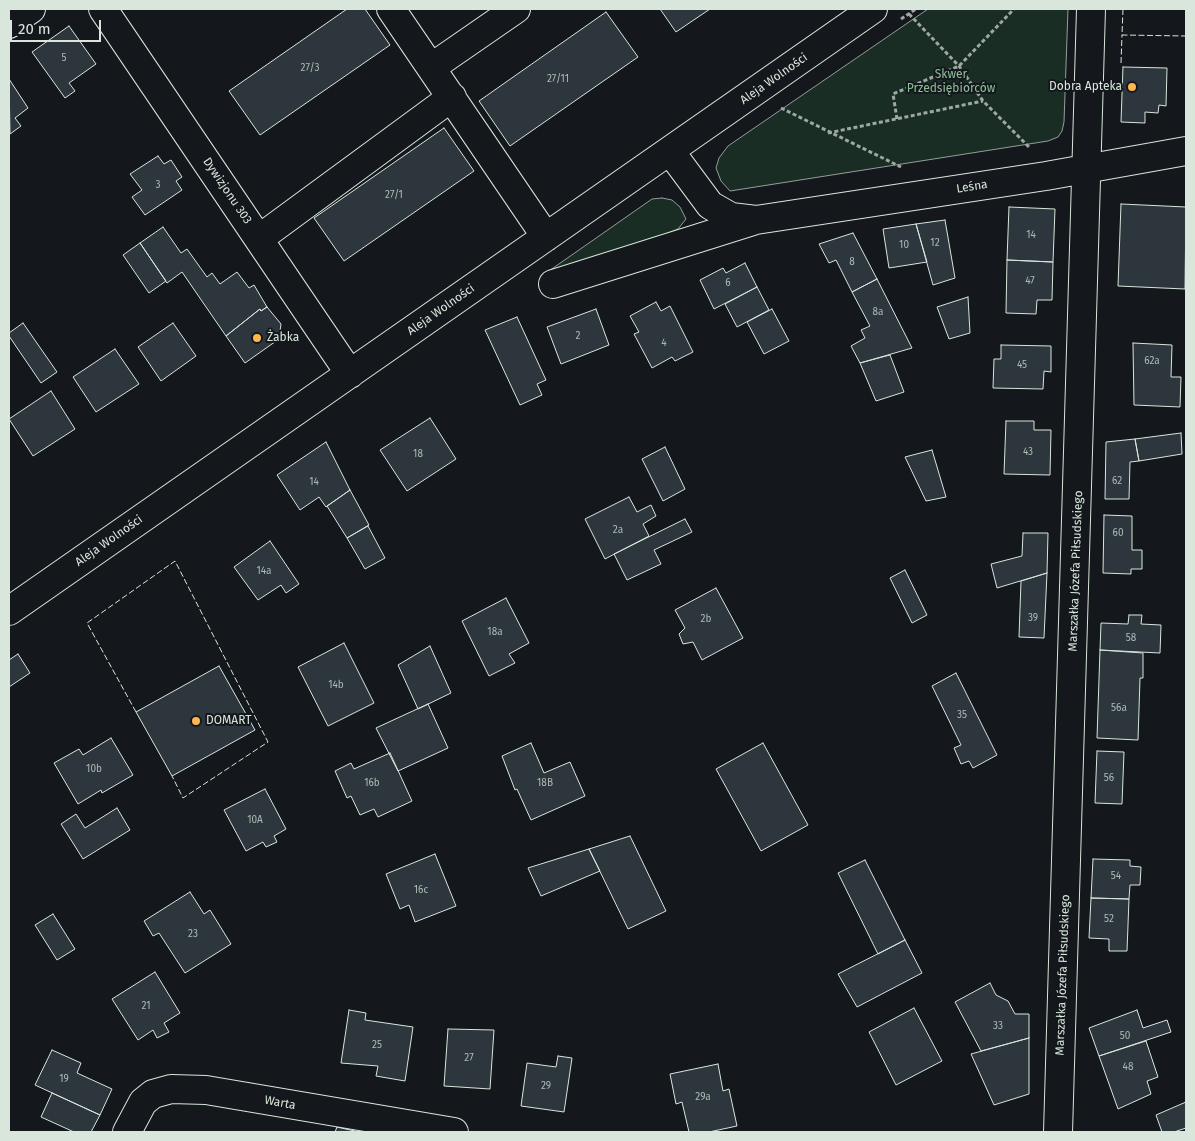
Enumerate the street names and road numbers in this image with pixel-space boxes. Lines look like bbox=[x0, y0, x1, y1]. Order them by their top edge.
street label: Aleja Wolności bbox=[738, 50, 810, 108]
street label: Dywizjonu 303 bbox=[200, 155, 254, 227]
street label: Leśna bbox=[955, 177, 989, 197]
street label: Aleja Wolności bbox=[405, 281, 477, 339]
street label: Marszałka Józefa Piłsudskiego bbox=[1066, 490, 1086, 652]
street label: Aleja Wolności bbox=[73, 512, 145, 570]
street label: Marszałka Józefa Piłsudskiego bbox=[1053, 894, 1073, 1056]
street label: Warta bbox=[263, 1093, 297, 1113]

